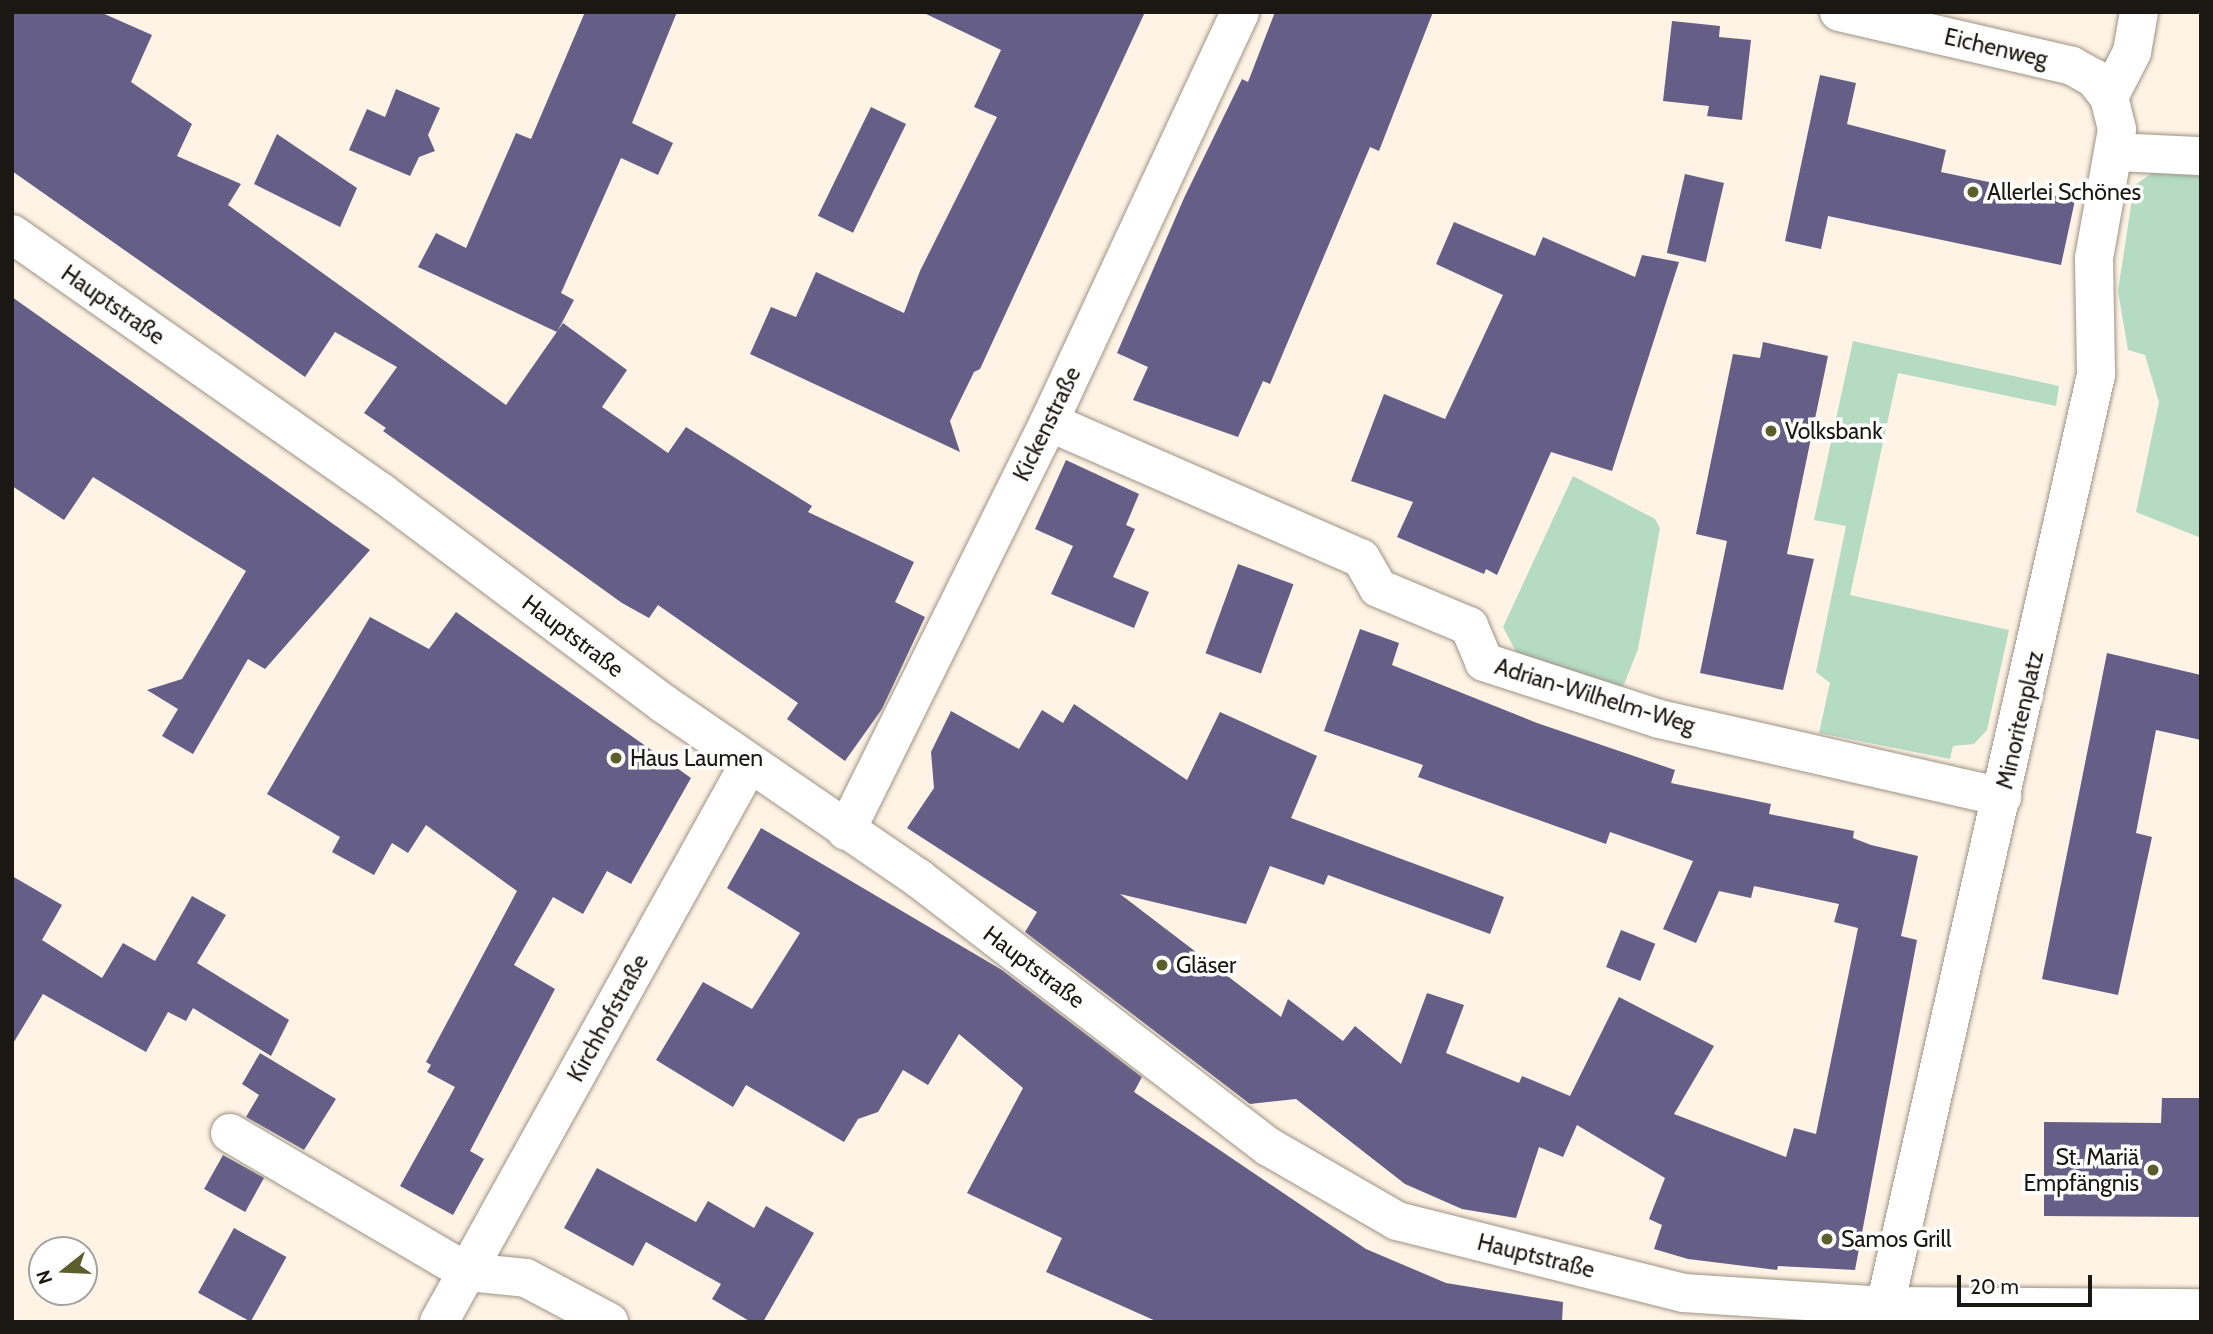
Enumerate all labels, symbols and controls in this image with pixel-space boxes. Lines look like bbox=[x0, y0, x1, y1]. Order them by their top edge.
street label: Eichenweg bbox=[1942, 23, 2050, 73]
place label: Allerlei Schönes bbox=[1987, 178, 2141, 206]
marker: Allerlei Schönes bbox=[1965, 184, 1981, 200]
street label: Hauptstraße bbox=[56, 259, 170, 351]
street label: Kickenstraße bbox=[1007, 362, 1087, 486]
place label: Volksbank bbox=[1785, 417, 1883, 445]
marker: Volksbank bbox=[1763, 423, 1779, 439]
street label: Hauptstraße bbox=[517, 589, 629, 683]
street label: Minoritenplatz bbox=[1991, 648, 2049, 792]
street label: Adrian-Wilhelm-Weg bbox=[1492, 652, 1698, 740]
place label: Haus Laumen bbox=[630, 744, 763, 772]
marker: Haus Laumen bbox=[608, 750, 624, 766]
street label: Hauptstraße bbox=[978, 920, 1090, 1014]
street label: Kirchhofstraße bbox=[562, 950, 654, 1086]
place label: Gläser bbox=[1176, 951, 1236, 979]
marker: Gläser bbox=[1154, 957, 1170, 973]
place label: St. Mariä Empfängnis bbox=[2023, 1143, 2139, 1197]
marker: St. Mariä Empfängnis bbox=[2145, 1162, 2161, 1178]
place label: Samos Grill bbox=[1841, 1225, 1951, 1253]
street label: Hauptstraße bbox=[1475, 1228, 1597, 1284]
marker: Samos Grill bbox=[1819, 1231, 1835, 1247]
north arrow bbox=[28, 1236, 98, 1306]
scale bar bbox=[1961, 1260, 2096, 1304]
text: N bbox=[31, 1267, 57, 1287]
text: 20 m bbox=[1970, 1274, 2019, 1299]

